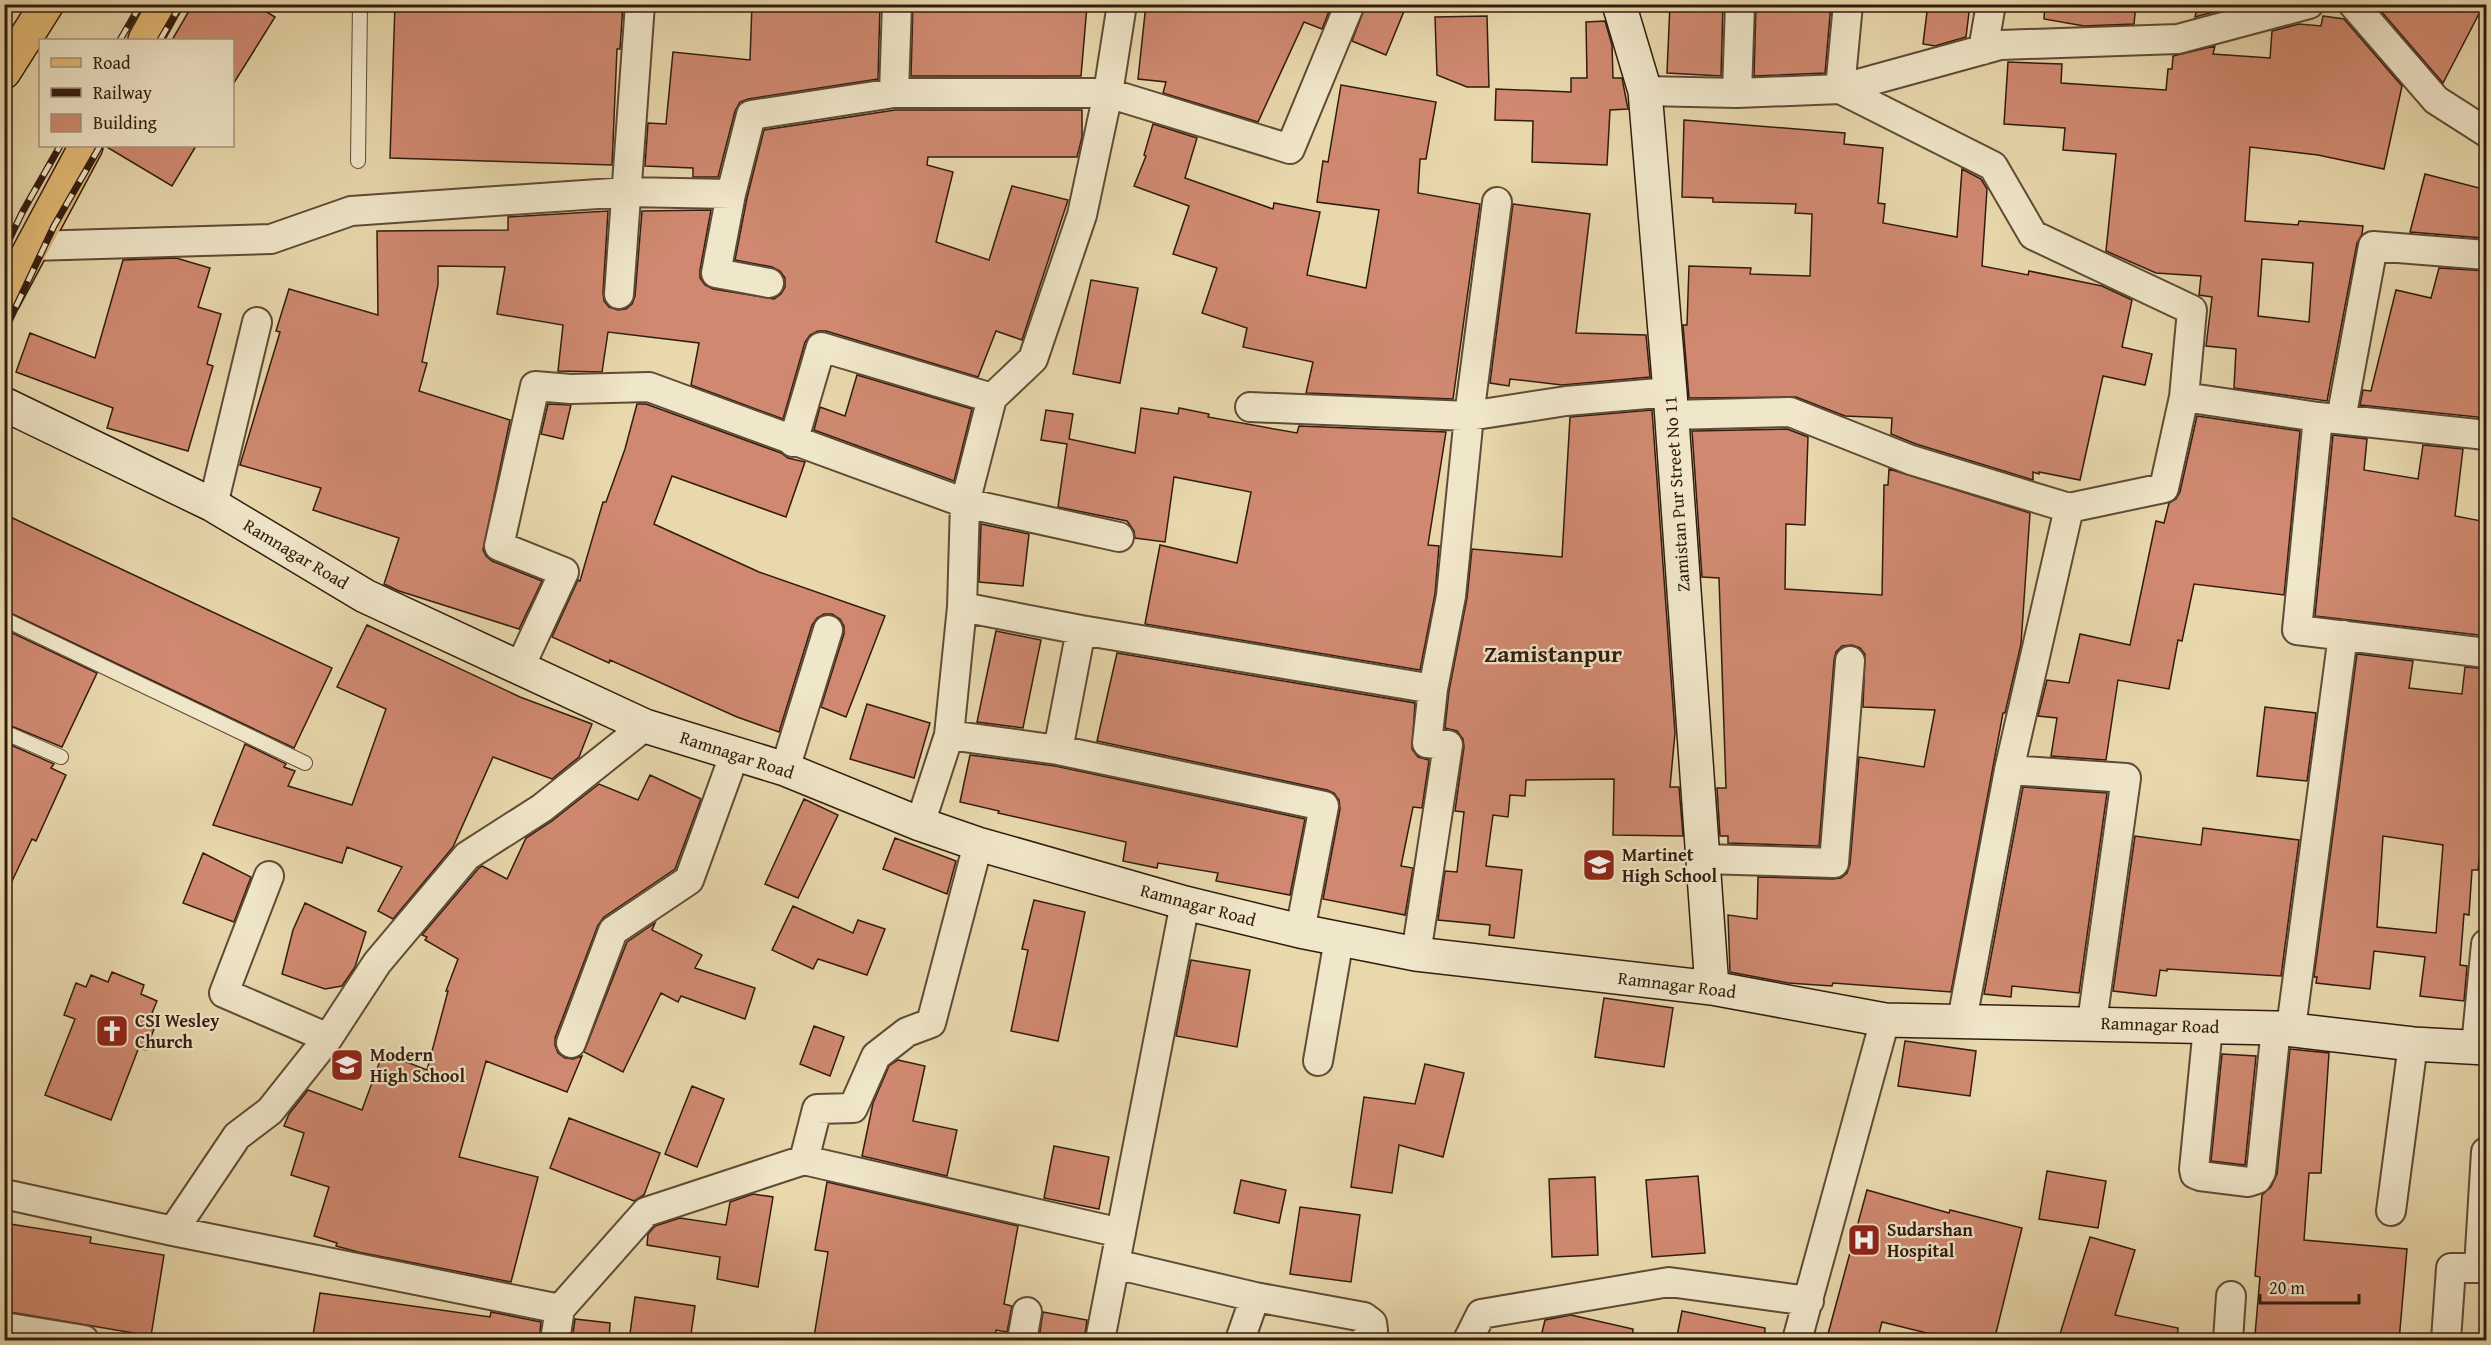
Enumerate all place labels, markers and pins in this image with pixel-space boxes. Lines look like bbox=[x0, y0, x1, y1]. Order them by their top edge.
place label: Martinet High School bbox=[1622, 841, 1717, 889]
school or university icon: Martinet High School bbox=[1581, 847, 1617, 883]
place label: CSI Wesley Church bbox=[135, 1007, 220, 1055]
church icon: CSI Wesley Church bbox=[94, 1013, 130, 1049]
place label: Modern High School bbox=[370, 1041, 465, 1089]
school or university icon: Modern High School bbox=[329, 1047, 365, 1083]
place label: Sudarshan Hospital bbox=[1887, 1216, 1973, 1264]
hospital icon: Sudarshan Hospital bbox=[1846, 1222, 1882, 1258]

